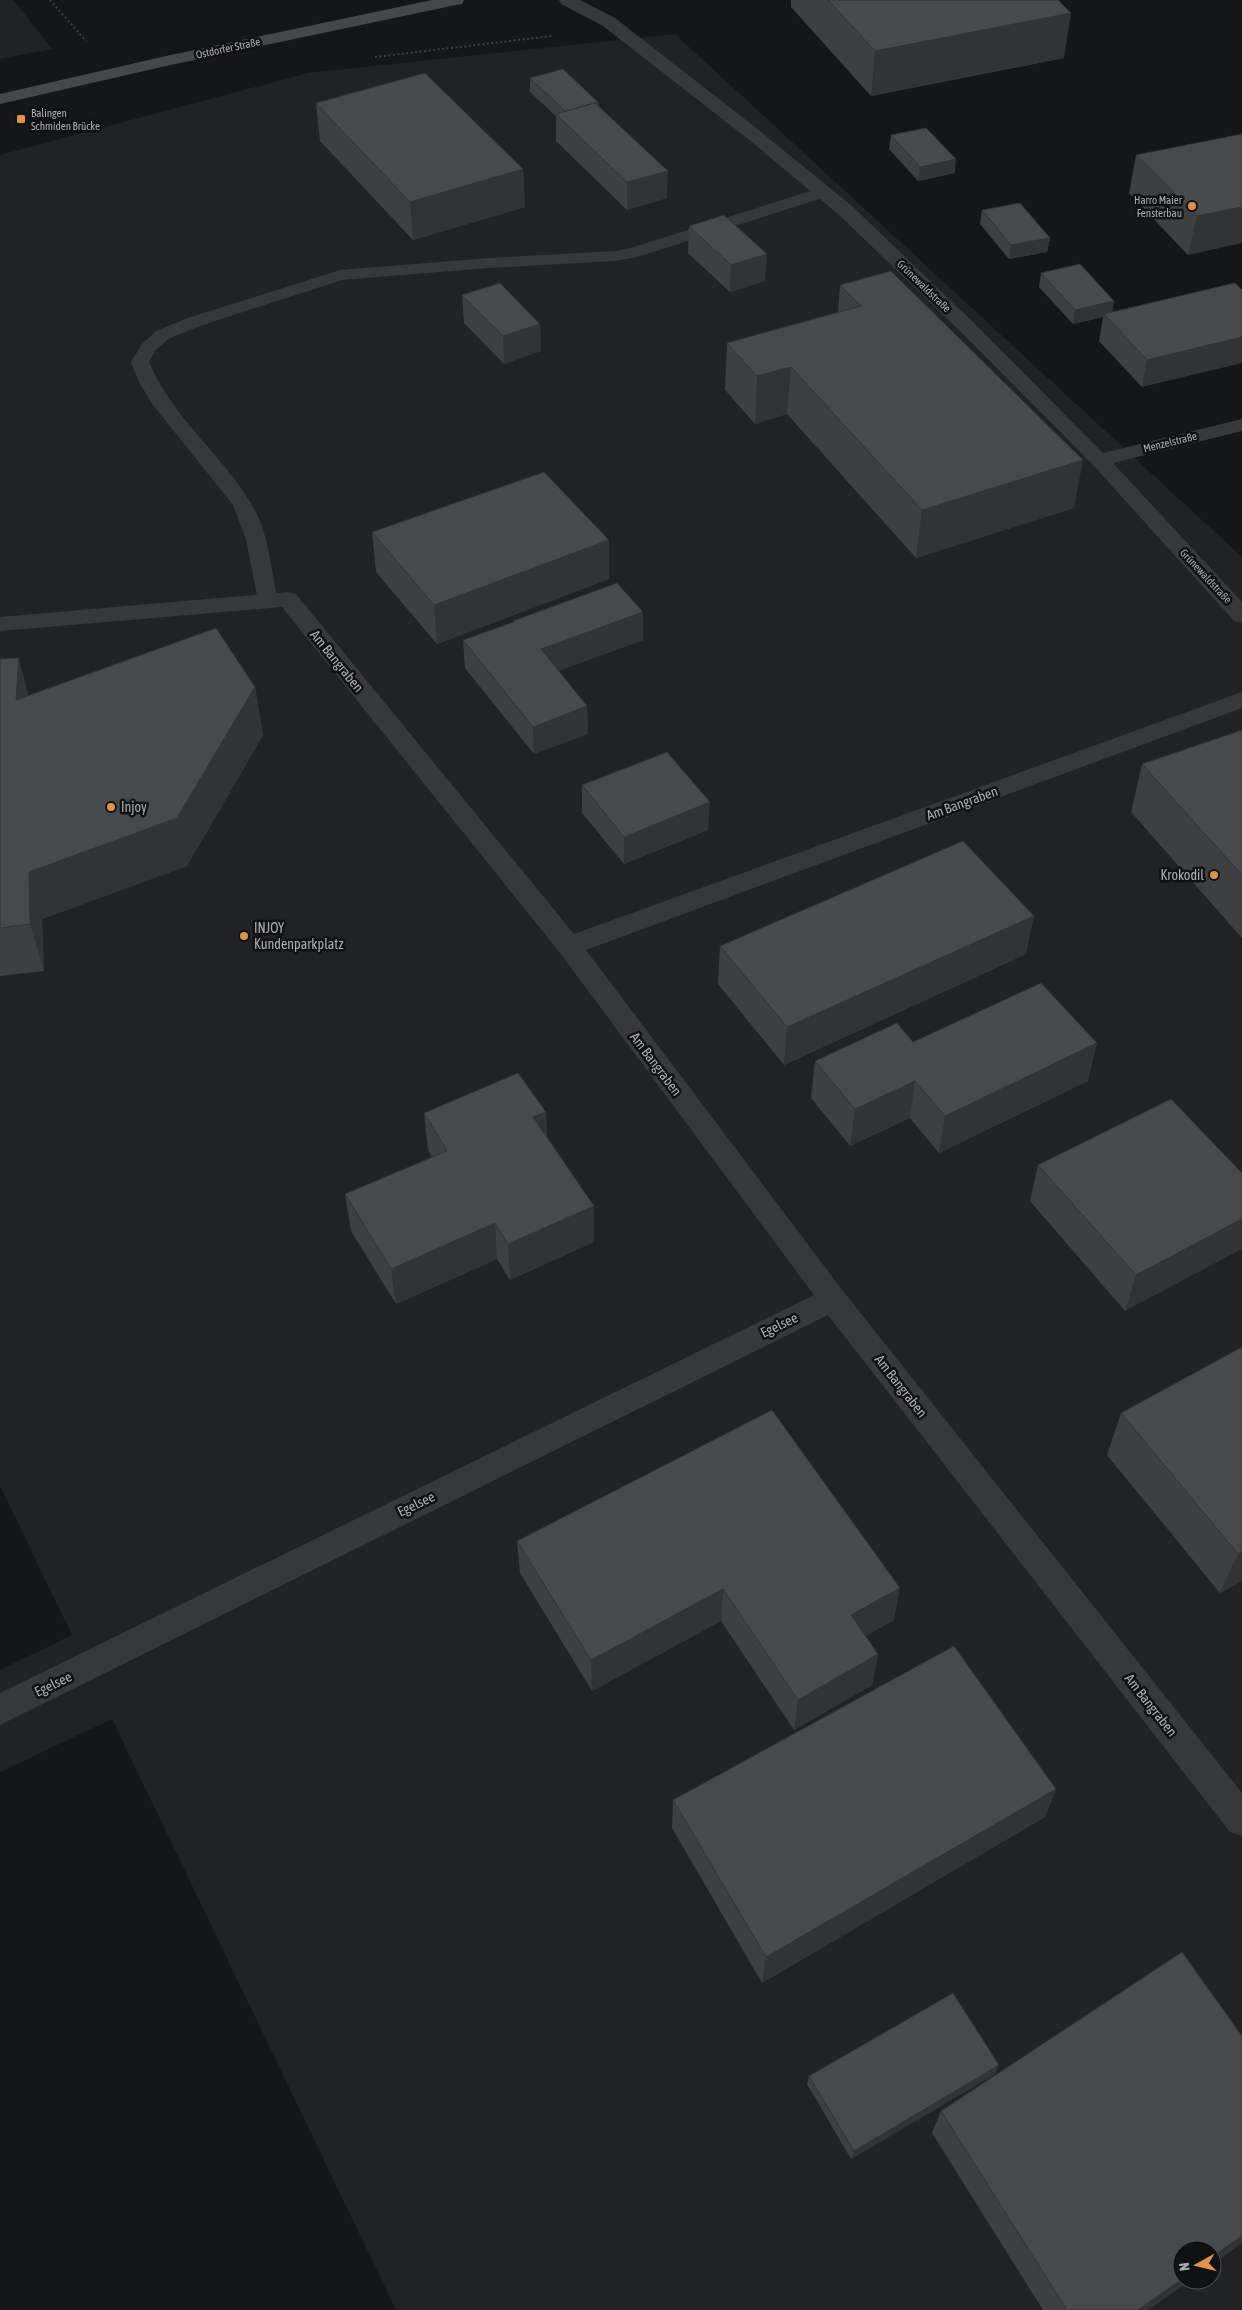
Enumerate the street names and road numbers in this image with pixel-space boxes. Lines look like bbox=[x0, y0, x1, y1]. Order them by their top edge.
street label: Ostdorfer Straße bbox=[195, 35, 261, 61]
street label: Grünewaldstraße bbox=[895, 258, 953, 314]
street label: Menzelstraße bbox=[1142, 430, 1198, 454]
street label: Grünewaldstraße bbox=[1178, 546, 1234, 606]
street label: Am Bangraben bbox=[307, 627, 367, 695]
street label: Am Bangraben bbox=[924, 783, 1000, 823]
street label: Am Bangraben bbox=[627, 1029, 685, 1099]
street label: Egelsee bbox=[758, 1309, 800, 1341]
street label: Am Bangraben bbox=[872, 1352, 930, 1420]
street label: Egelsee bbox=[395, 1488, 437, 1520]
street label: Egelsee bbox=[32, 1668, 74, 1700]
street label: Am Bangraben bbox=[1122, 1671, 1180, 1739]

